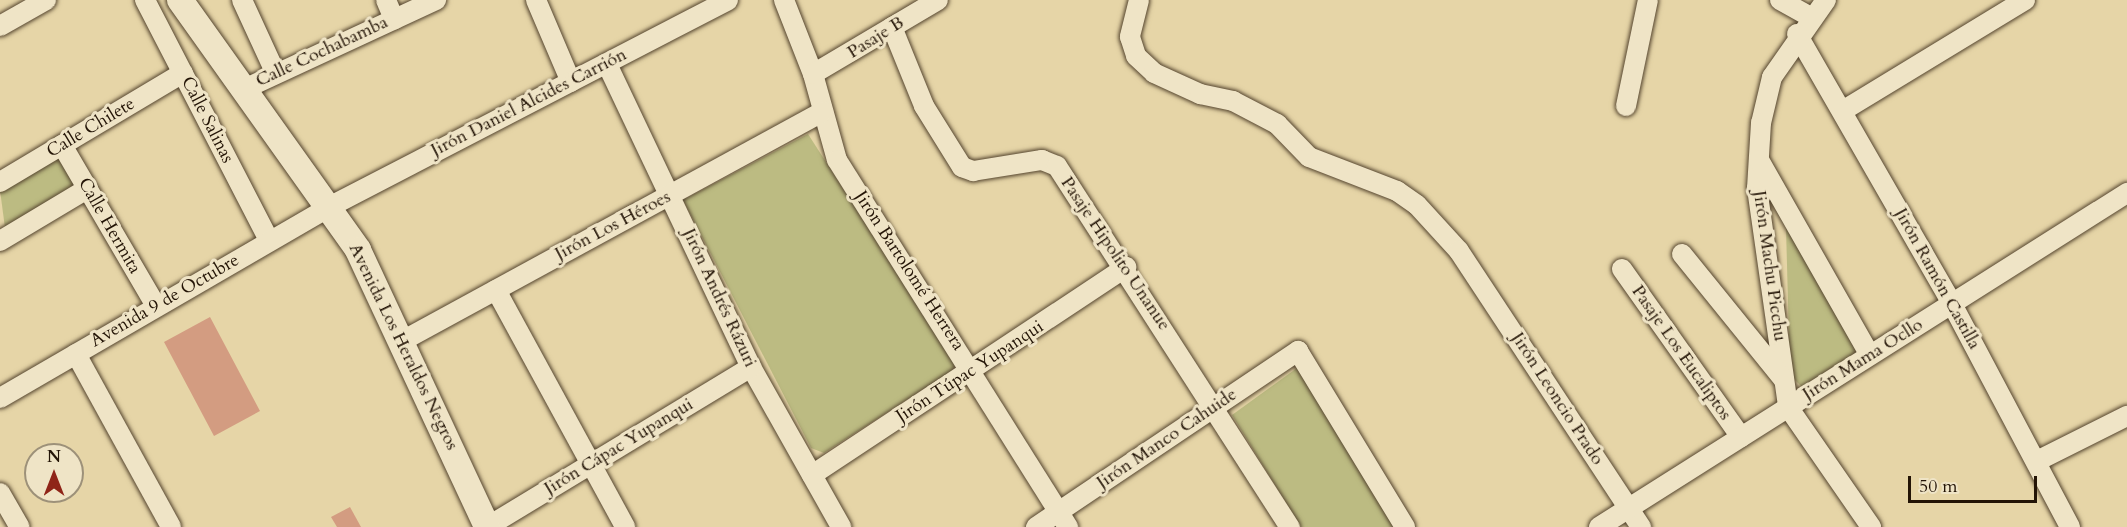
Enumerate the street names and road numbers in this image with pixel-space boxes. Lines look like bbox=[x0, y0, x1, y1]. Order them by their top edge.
street label: Calle Cochabamba bbox=[253, 12, 391, 92]
street label: Pasaje B bbox=[844, 12, 908, 64]
street label: Jirón Daniel Alcides Carrión bbox=[428, 44, 630, 162]
street label: Calle Salinas bbox=[176, 73, 238, 167]
street label: Calle Chilete bbox=[43, 93, 139, 163]
street label: Pasaje Hipolito Unanue bbox=[1056, 173, 1174, 335]
street label: Calle Hermita bbox=[73, 174, 145, 278]
street label: Jirón Los Héroes bbox=[552, 186, 674, 266]
street label: Jirón Bartolomé Herrera bbox=[849, 187, 969, 355]
street label: Jirón Machu Picchu bbox=[1748, 189, 1790, 343]
street label: Jirón Ramón Castilla bbox=[1889, 205, 1985, 353]
street label: Jirón Andrés Rázuri bbox=[677, 225, 761, 371]
street label: Avenida Los Heraldos Negros bbox=[343, 240, 463, 454]
street label: Avenida 9 de Octubre bbox=[87, 250, 243, 352]
street label: Pasaje Los Eucaliptos bbox=[1626, 282, 1736, 424]
street label: Jirón Mama Ocllo bbox=[1799, 314, 1927, 406]
street label: Jirón Túpac Yupanqui bbox=[892, 316, 1048, 428]
street label: Jirón Leoncio Prado bbox=[1506, 329, 1608, 469]
street label: Jirón Manco Cahuide bbox=[1093, 384, 1241, 494]
street label: Jirón Cápac Yupanqui bbox=[541, 394, 697, 500]

